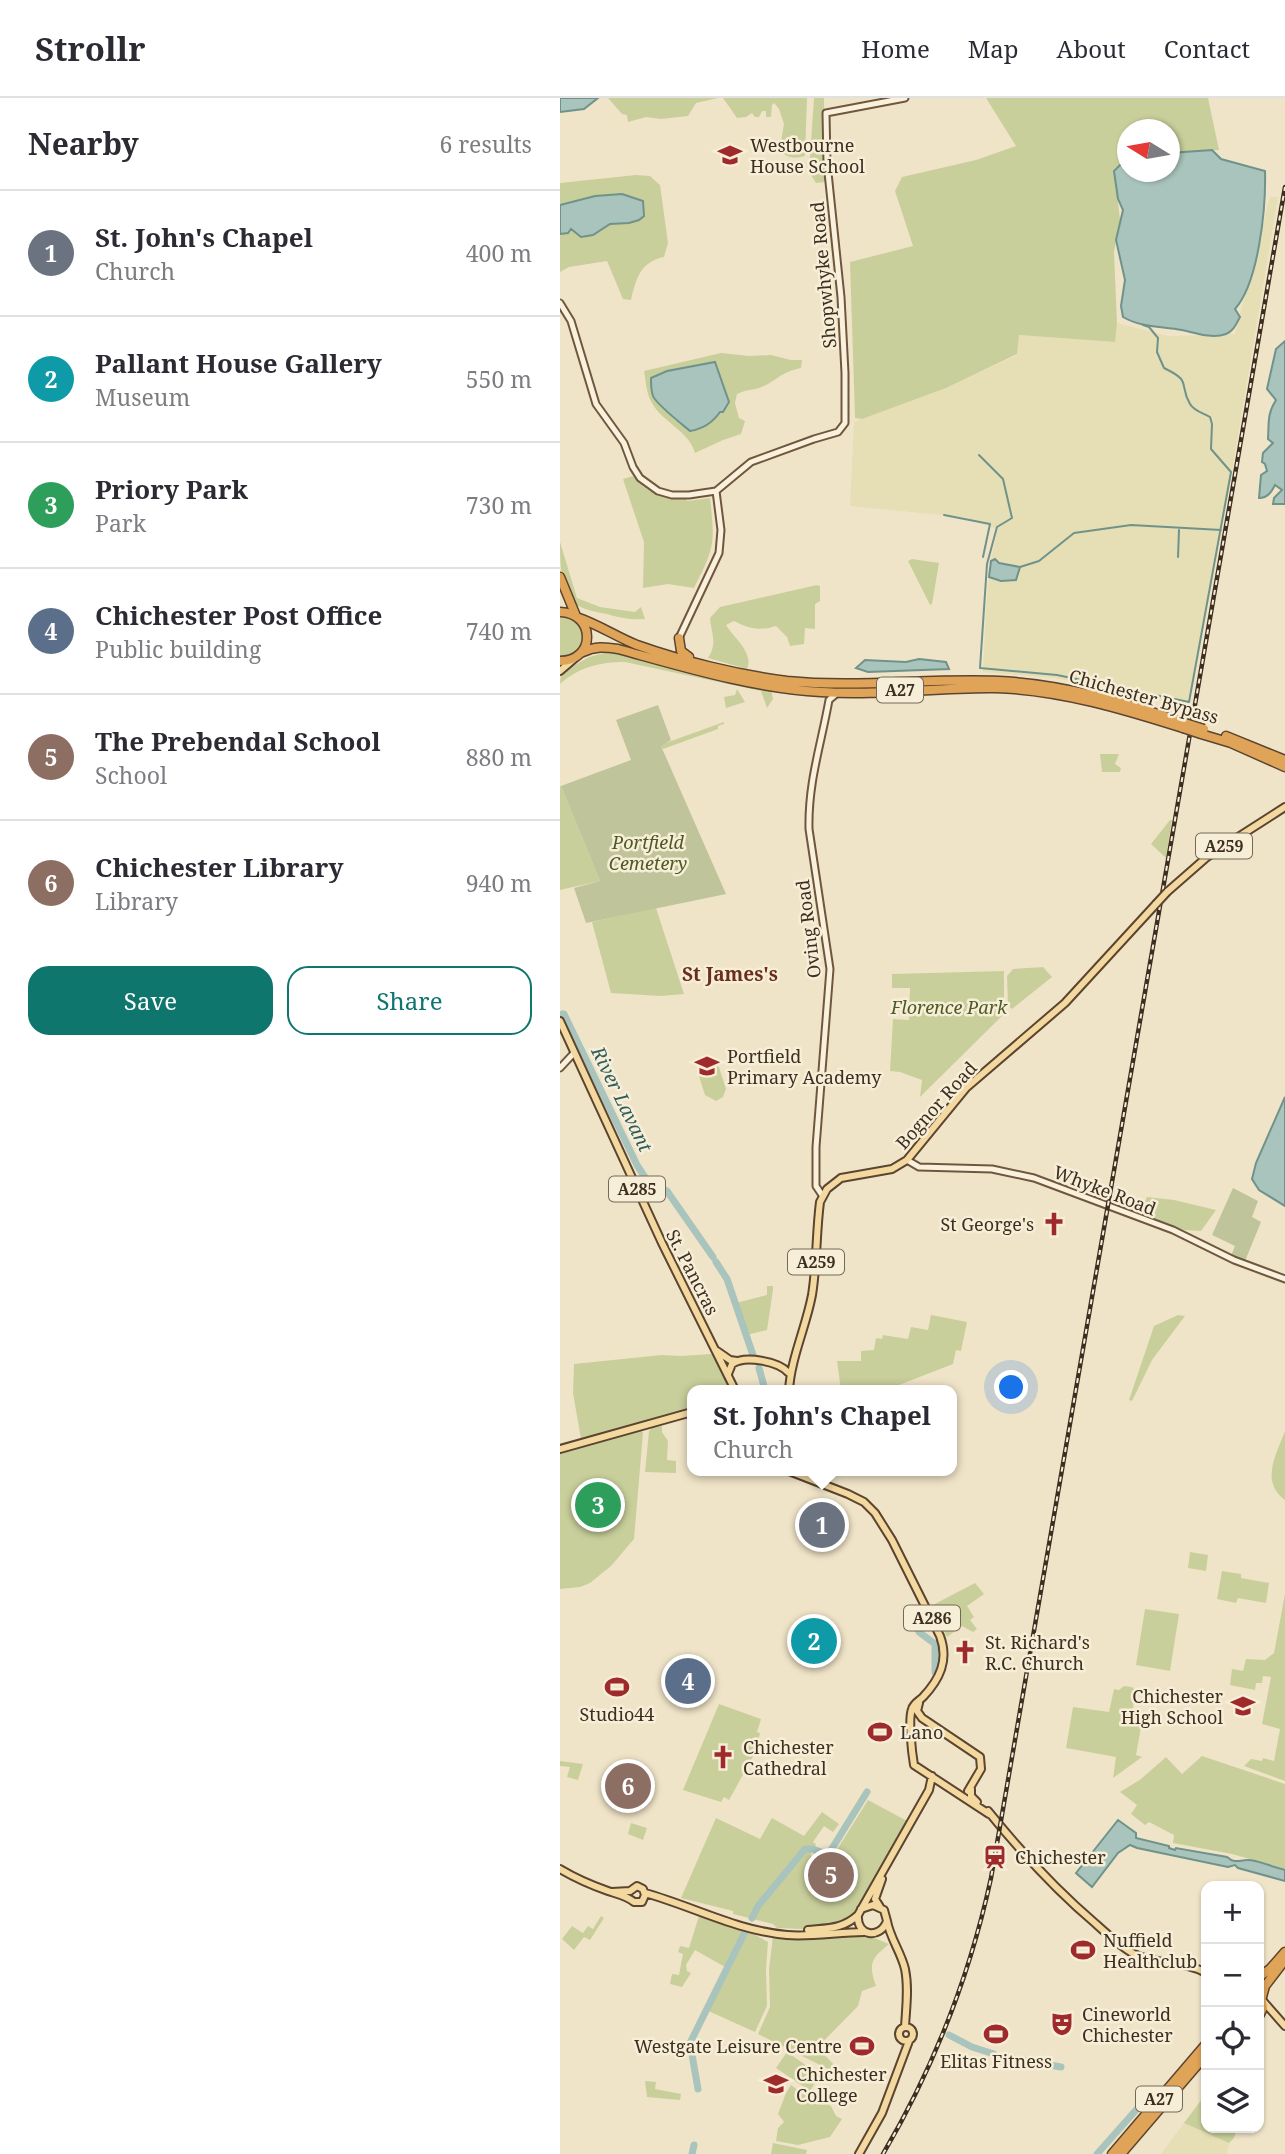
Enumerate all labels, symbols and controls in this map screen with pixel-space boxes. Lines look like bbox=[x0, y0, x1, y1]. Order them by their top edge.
text: Strollr bbox=[35, 26, 145, 71]
text: Home bbox=[861, 32, 930, 65]
text: Map bbox=[968, 32, 1019, 65]
text: About bbox=[1057, 32, 1126, 65]
text: Contact bbox=[1164, 32, 1250, 65]
north arrow bbox=[1117, 119, 1180, 182]
text: Nearby bbox=[28, 123, 139, 164]
text: 6 results bbox=[439, 128, 532, 160]
place label: Westbourne House School bbox=[750, 133, 865, 178]
school or university icon: Westbourne House School bbox=[716, 141, 744, 169]
street label: Shopwhyke Road bbox=[805, 201, 841, 349]
text: St. John's Chapel bbox=[95, 219, 313, 255]
text: 1 bbox=[45, 237, 58, 269]
text: 400 m bbox=[466, 237, 532, 269]
text: Church bbox=[95, 255, 175, 287]
text: Pallant House Gallery bbox=[95, 345, 382, 381]
text: 2 bbox=[45, 363, 58, 395]
text: 550 m bbox=[466, 363, 532, 395]
text: Museum bbox=[95, 381, 190, 413]
text: Priory Park bbox=[95, 471, 248, 507]
text: 3 bbox=[45, 489, 58, 521]
text: 730 m bbox=[466, 489, 532, 521]
text: Park bbox=[95, 507, 146, 539]
text: Chichester Post Office bbox=[95, 597, 382, 633]
text: 4 bbox=[45, 615, 58, 647]
text: 740 m bbox=[466, 615, 532, 647]
text: Public building bbox=[95, 633, 261, 665]
street label: Chichester Bypass bbox=[1066, 663, 1222, 729]
road number: A27 bbox=[877, 678, 923, 702]
text: The Prebendal School bbox=[95, 723, 381, 759]
text: 5 bbox=[45, 741, 58, 773]
text: 880 m bbox=[466, 741, 532, 773]
text: School bbox=[95, 759, 167, 791]
park label: Portfield Cemetery bbox=[609, 830, 687, 875]
road number: A259 bbox=[1196, 834, 1252, 859]
text: Chichester Library bbox=[95, 849, 343, 885]
text: 6 bbox=[45, 867, 58, 899]
text: 940 m bbox=[466, 867, 532, 899]
street label: Oving Road bbox=[790, 878, 826, 980]
text: Library bbox=[95, 885, 178, 917]
district label: St James's bbox=[682, 961, 778, 987]
button: Save bbox=[28, 966, 273, 1035]
button: Share bbox=[287, 966, 532, 1035]
park label: Florence Park bbox=[890, 995, 1008, 1019]
water label: River Lavant bbox=[585, 1041, 659, 1157]
place label: Portfield Primary Academy bbox=[727, 1044, 882, 1089]
school or university icon: Portfield Primary Academy bbox=[693, 1052, 721, 1080]
street label: Bognor Road bbox=[890, 1056, 982, 1154]
street label: Whyke Road bbox=[1050, 1159, 1160, 1221]
road number: A285 bbox=[609, 1176, 665, 1202]
church icon: St George's bbox=[1040, 1210, 1068, 1238]
place label: St George's bbox=[940, 1212, 1034, 1236]
street label: St. Pancras bbox=[661, 1225, 725, 1319]
road number: A259 bbox=[788, 1250, 844, 1274]
your location bbox=[994, 1370, 1028, 1404]
popup bbox=[687, 1385, 957, 1476]
text: St. John's Chapel bbox=[713, 1397, 931, 1433]
text: Church bbox=[713, 1433, 793, 1465]
pin: 3 bbox=[575, 1479, 621, 1531]
pin: 1 bbox=[799, 1499, 845, 1551]
road number: A286 bbox=[904, 1606, 960, 1630]
pin: 2 bbox=[791, 1615, 837, 1667]
place label: St. Richard's R.C. Church bbox=[985, 1630, 1090, 1675]
church icon: St. Richard's R.C. Church bbox=[951, 1638, 979, 1666]
pin: 4 bbox=[665, 1655, 711, 1707]
sports icon: Studio44 bbox=[603, 1673, 631, 1701]
place label: Chichester High School bbox=[1121, 1684, 1224, 1729]
school or university icon: Chichester High School bbox=[1229, 1692, 1257, 1720]
place label: Studio44 bbox=[580, 1702, 654, 1726]
sports icon: Lano bbox=[866, 1718, 894, 1746]
place label: Lano bbox=[900, 1720, 943, 1744]
place label: Chichester Cathedral bbox=[743, 1735, 834, 1780]
church icon: Chichester Cathedral bbox=[709, 1743, 737, 1771]
pin: 6 bbox=[605, 1760, 651, 1812]
station icon: Chichester bbox=[981, 1843, 1009, 1871]
place label: Chichester bbox=[1015, 1845, 1106, 1869]
pin: 5 bbox=[808, 1849, 854, 1901]
map controls bbox=[1201, 1881, 1264, 2133]
button: + bbox=[1201, 1881, 1264, 1944]
place label: Nuffield Healthclub bbox=[1103, 1928, 1197, 1973]
sports icon: Nuffield Healthclub bbox=[1069, 1936, 1097, 1964]
button: − bbox=[1201, 1944, 1264, 2007]
place label: Cineworld Chichester bbox=[1082, 2002, 1173, 2047]
button: locate bbox=[1201, 2007, 1264, 2070]
theatre icon: Cineworld Chichester bbox=[1048, 2010, 1076, 2038]
sports icon: Elitas Fitness bbox=[982, 2020, 1010, 2048]
sports icon: Westgate Leisure Centre bbox=[848, 2032, 876, 2060]
place label: Westgate Leisure Centre bbox=[634, 2034, 842, 2058]
place label: Elitas Fitness bbox=[940, 2049, 1052, 2073]
place label: Chichester College bbox=[796, 2062, 887, 2107]
school or university icon: Chichester College bbox=[762, 2070, 790, 2098]
button: layers bbox=[1201, 2070, 1264, 2133]
road number: A27 bbox=[1136, 2086, 1182, 2111]

